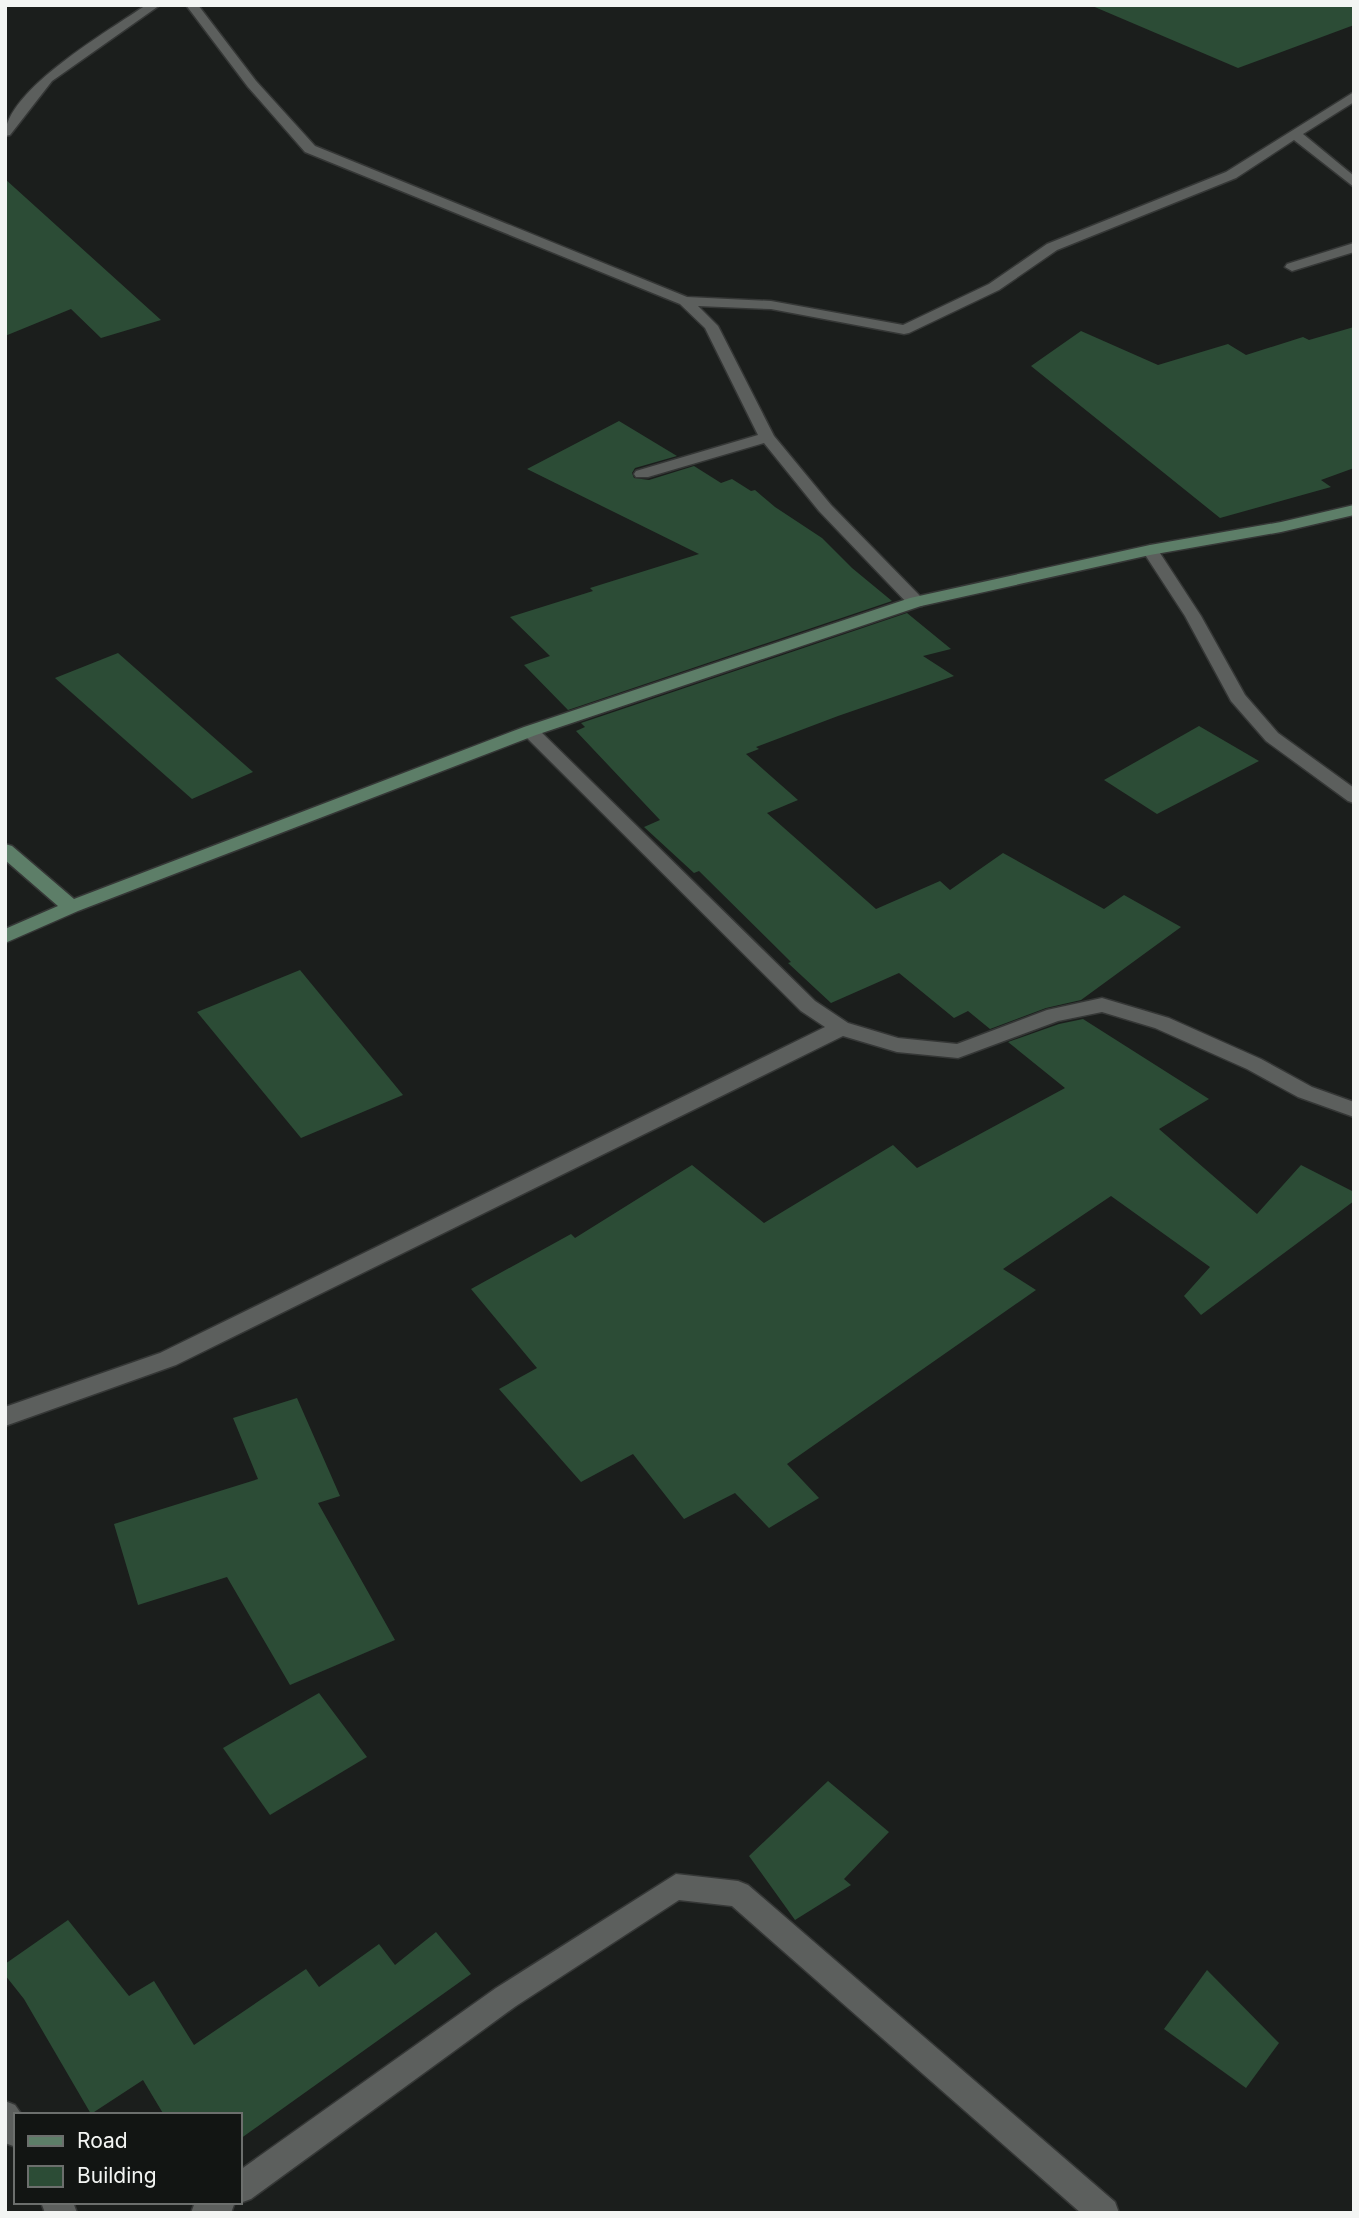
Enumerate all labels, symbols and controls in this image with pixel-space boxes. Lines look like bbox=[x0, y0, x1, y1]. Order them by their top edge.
legend bbox=[14, 2113, 242, 2204]
text: Road bbox=[77, 2128, 128, 2153]
text: Building bbox=[77, 2163, 157, 2188]

